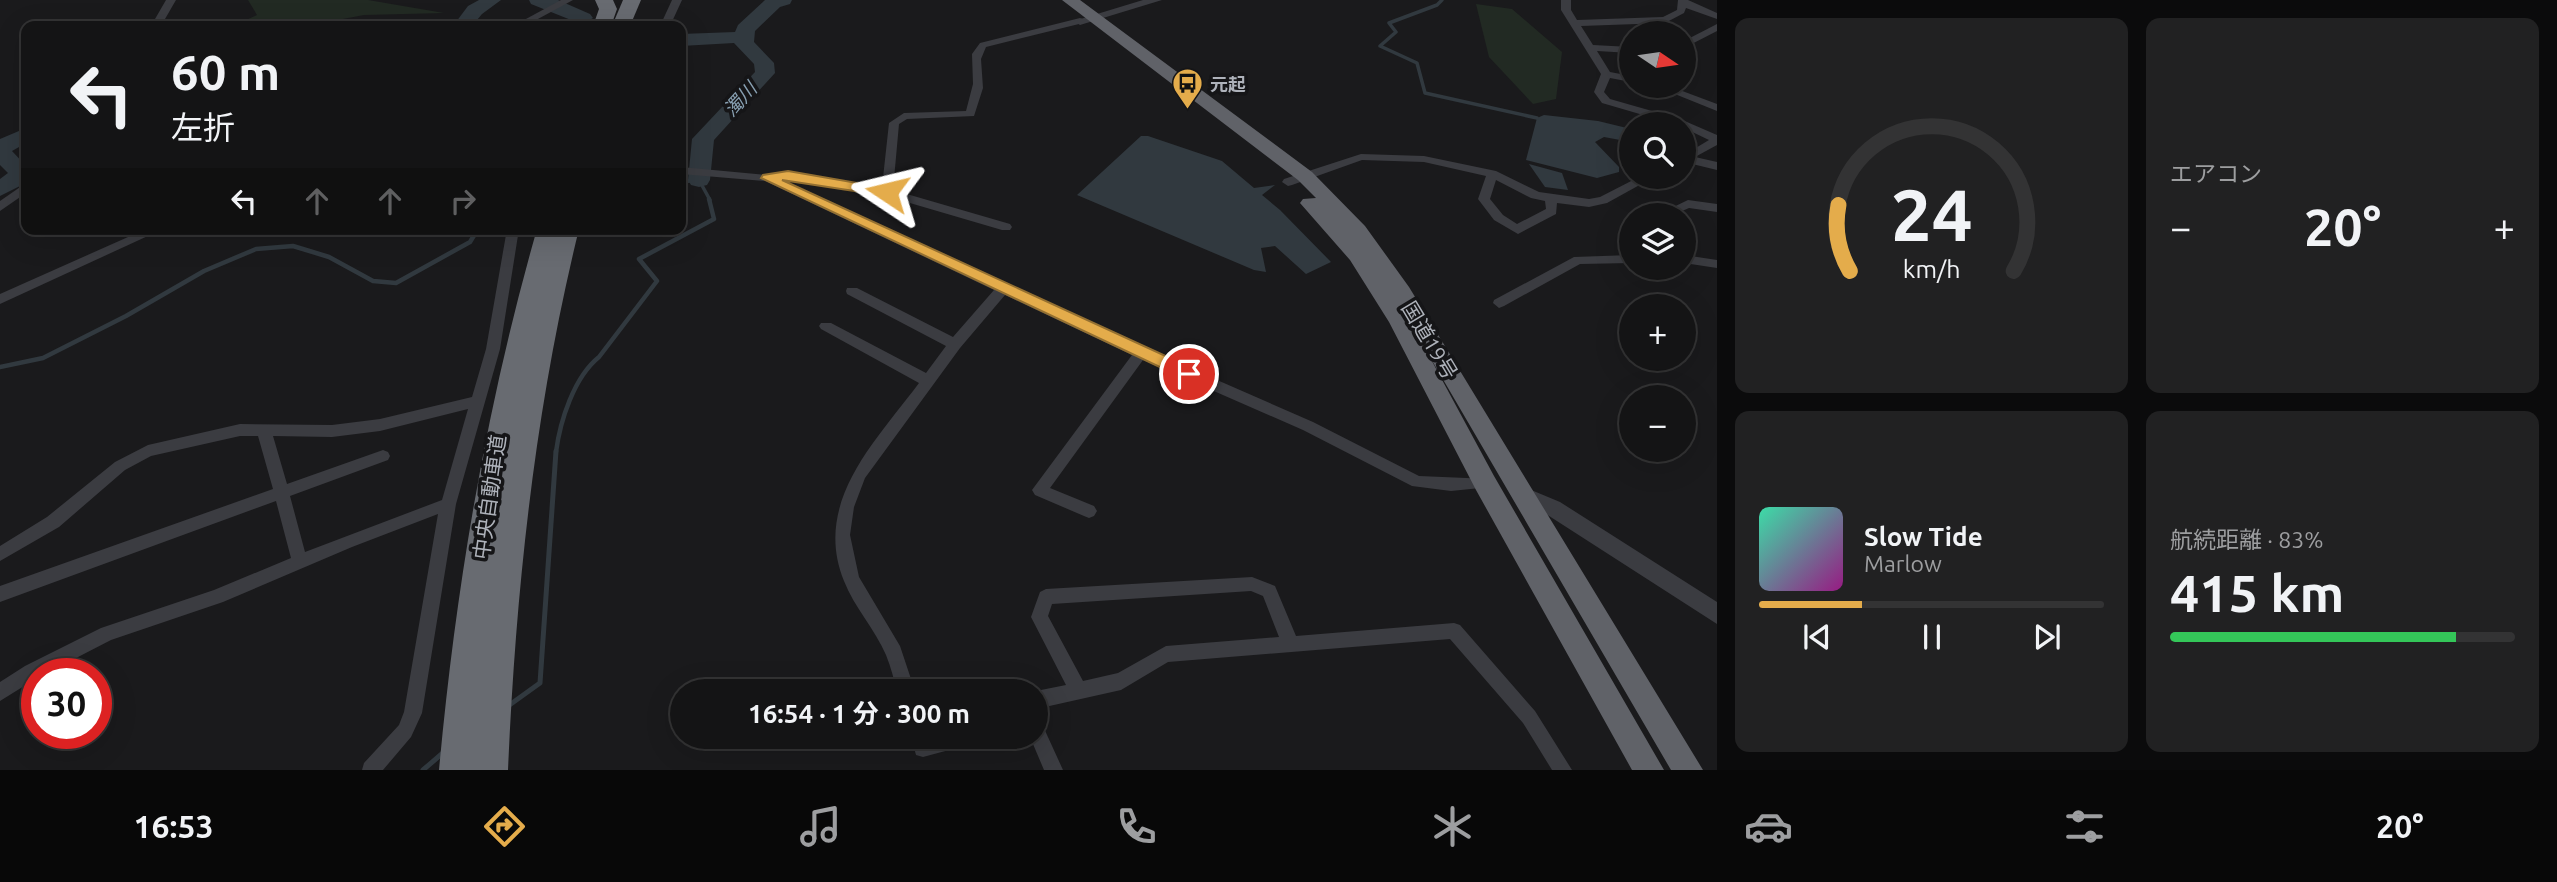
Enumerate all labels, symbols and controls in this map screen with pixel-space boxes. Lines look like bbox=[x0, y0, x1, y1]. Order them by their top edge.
north arrow bbox=[1619, 21, 1696, 98]
map controls bbox=[1619, 21, 1696, 462]
text: 60 m bbox=[171, 44, 280, 99]
icon: left bbox=[56, 49, 147, 140]
bus stop icon: 元起 bbox=[1170, 67, 1204, 111]
place label: 元起 bbox=[1210, 74, 1246, 94]
water label: 濁川 bbox=[719, 76, 762, 120]
text: 左折 bbox=[171, 109, 235, 145]
button: search bbox=[1619, 112, 1696, 189]
position arrow bbox=[850, 155, 924, 229]
text: エアコン bbox=[2170, 161, 2262, 186]
text: 24 bbox=[1890, 174, 1973, 256]
icon: left bbox=[225, 182, 263, 220]
icon: ahead bbox=[298, 182, 336, 220]
icon: ahead bbox=[371, 182, 409, 220]
icon: right bbox=[444, 182, 482, 220]
text: 20° bbox=[2304, 198, 2381, 256]
button: layers bbox=[1619, 203, 1696, 280]
text: − bbox=[2170, 206, 2191, 248]
text: + bbox=[2494, 206, 2515, 248]
text: km/h bbox=[1903, 255, 1960, 283]
button: + bbox=[1619, 294, 1696, 371]
street label: 国道19号 bbox=[1397, 297, 1463, 383]
pin bbox=[1159, 344, 1219, 404]
icon: arrive bbox=[1170, 355, 1208, 393]
button: − bbox=[1619, 385, 1696, 462]
street label: 中央自動車道 bbox=[468, 433, 510, 561]
text: Slow Tide bbox=[1864, 522, 1983, 551]
text: 航続距離 · 83% bbox=[2170, 527, 2323, 552]
text: Marlow bbox=[1864, 551, 1942, 576]
text: 415 km bbox=[2170, 564, 2344, 622]
icon: previous bbox=[1798, 618, 1836, 656]
icon: pause bbox=[1913, 618, 1951, 656]
icon: next bbox=[2028, 618, 2066, 656]
speed limit sign: 30 bbox=[21, 658, 112, 749]
text: 16:54 · 1 分 · 300 m bbox=[748, 699, 970, 728]
icon: directions bbox=[480, 802, 529, 851]
icon: music bbox=[796, 802, 845, 851]
icon: phone bbox=[1112, 802, 1161, 851]
icon: climate bbox=[1428, 802, 1477, 851]
icon: car bbox=[1744, 802, 1793, 851]
icon: filters bbox=[2060, 802, 2109, 851]
text: 16:53 bbox=[133, 808, 214, 844]
text: 20° bbox=[2376, 808, 2424, 844]

